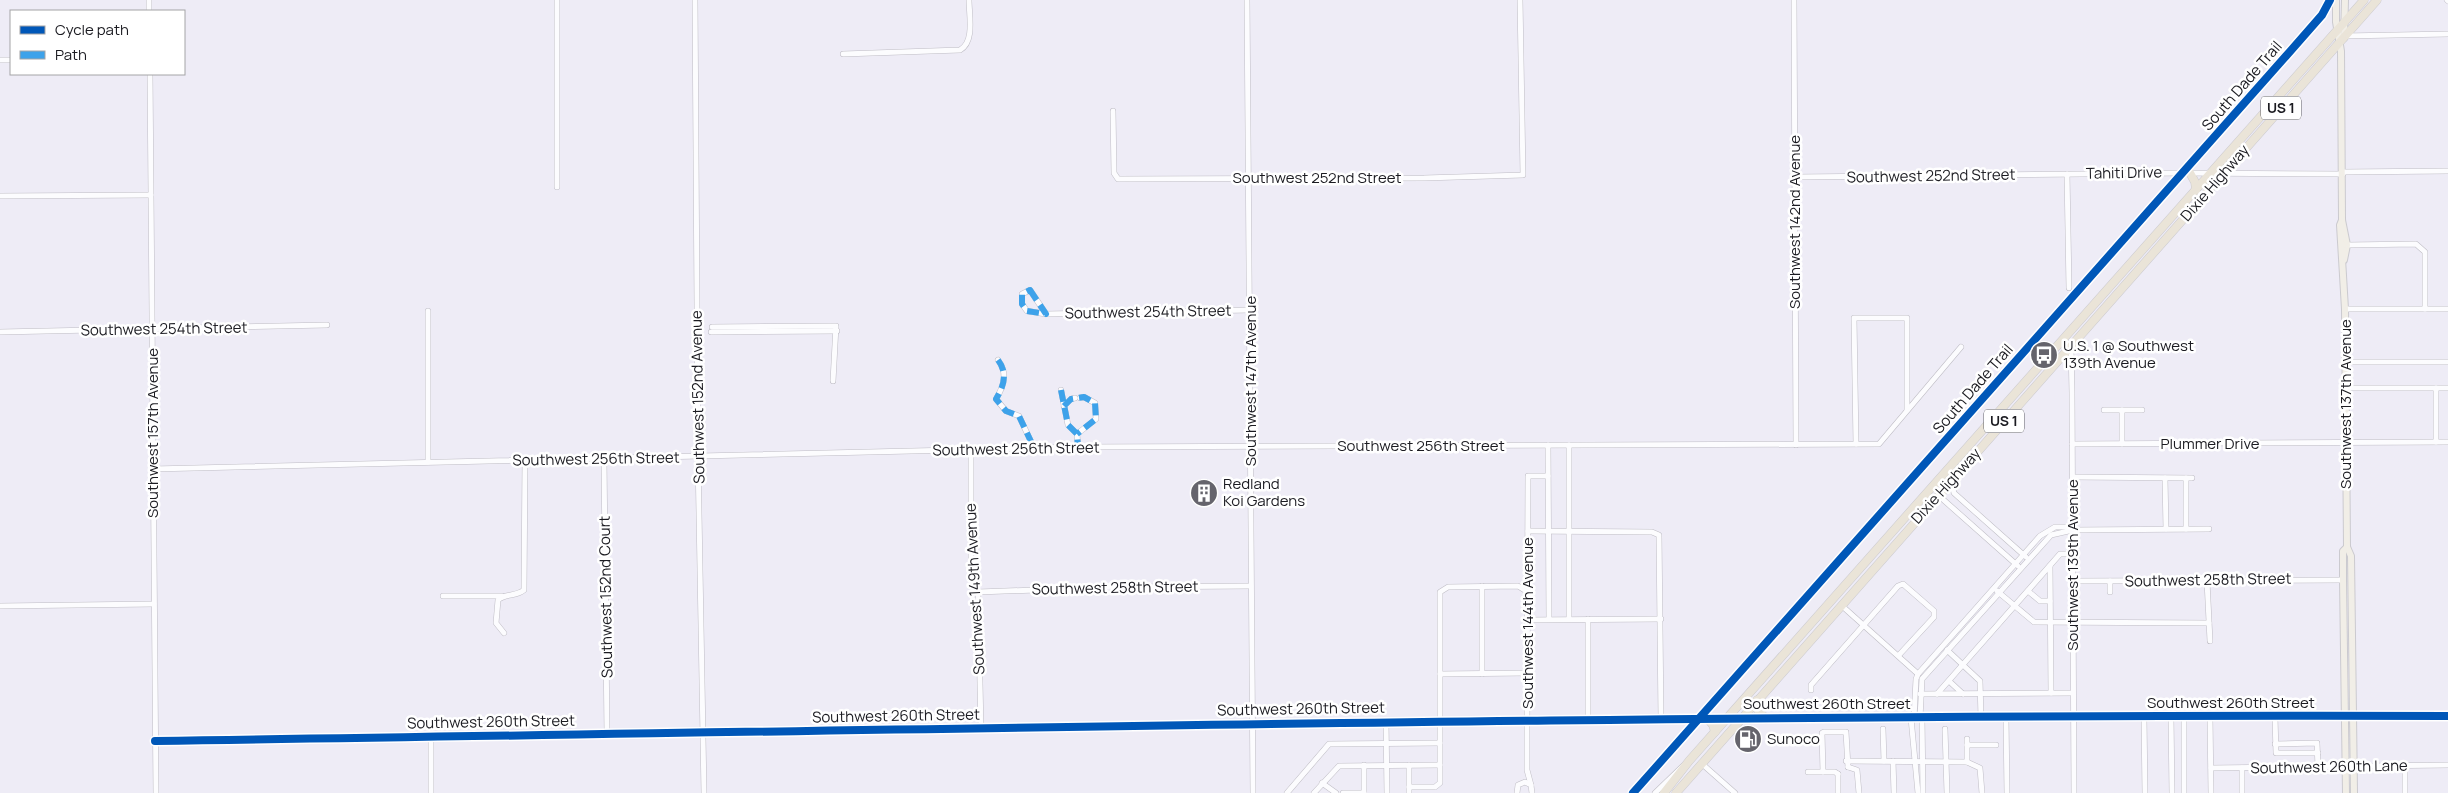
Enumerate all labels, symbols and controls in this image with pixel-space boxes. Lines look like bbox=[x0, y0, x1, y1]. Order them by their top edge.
legend bbox=[10, 10, 185, 75]
text: Cycle path bbox=[55, 19, 129, 40]
street label: South Dade Trail bbox=[2197, 36, 2287, 135]
text: Path bbox=[55, 44, 87, 65]
road number: US 1 bbox=[2261, 96, 2301, 120]
street label: Southwest 142nd Avenue bbox=[1784, 135, 1805, 309]
street label: Dixie Highway bbox=[2175, 140, 2254, 225]
street label: Tahiti Drive bbox=[2086, 161, 2163, 184]
street label: Southwest 252nd Street bbox=[1846, 164, 2016, 187]
street label: Southwest 252nd Street bbox=[1233, 167, 1401, 188]
street label: Southwest 147th Avenue bbox=[1240, 296, 1261, 466]
street label: Southwest 254th Street bbox=[1064, 300, 1232, 323]
street label: Southwest 152nd Avenue bbox=[685, 310, 710, 484]
street label: Southwest 254th Street bbox=[80, 317, 248, 340]
street label: Southwest 137th Avenue bbox=[2335, 319, 2356, 489]
place label: U.S. 1 @ Southwest 139th Avenue bbox=[2063, 335, 2194, 373]
street label: South Dade Trail bbox=[1928, 339, 2018, 438]
bus stop icon: U.S. 1 @ Southwest 139th Avenue bbox=[2029, 340, 2059, 370]
street label: Southwest 157th Avenue bbox=[142, 348, 163, 518]
road number: US 1 bbox=[1984, 410, 2024, 432]
street label: Plummer Drive bbox=[2160, 433, 2260, 454]
street label: Southwest 256th Street bbox=[1337, 435, 1505, 456]
street label: Southwest 256th Street bbox=[932, 437, 1100, 460]
street label: Dixie Highway bbox=[1906, 443, 1985, 528]
street label: Southwest 256th Street bbox=[512, 447, 680, 470]
place label: Redland Koi Gardens bbox=[1223, 473, 1305, 511]
building icon: Redland Koi Gardens bbox=[1189, 478, 1219, 508]
street label: Southwest 139th Avenue bbox=[2062, 479, 2083, 651]
street label: Southwest 149th Avenue bbox=[960, 502, 989, 675]
street label: Southwest 152nd Court bbox=[594, 516, 617, 678]
street label: Southwest 144th Avenue bbox=[1517, 537, 1538, 709]
street label: Southwest 258th Street bbox=[2124, 568, 2292, 591]
street label: Southwest 258th Street bbox=[1031, 576, 1199, 599]
street label: Southwest 260th Street bbox=[2147, 692, 2315, 713]
street label: Southwest 260th Street bbox=[1743, 693, 1911, 714]
street label: Southwest 260th Street bbox=[1217, 697, 1385, 720]
street label: Southwest 260th Street bbox=[812, 704, 980, 727]
street label: Southwest 260th Street bbox=[407, 710, 575, 733]
fuel station icon: Sunoco bbox=[1733, 724, 1763, 754]
place label: Sunoco bbox=[1767, 728, 1820, 749]
street label: Southwest 260th Lane bbox=[2250, 755, 2408, 778]

